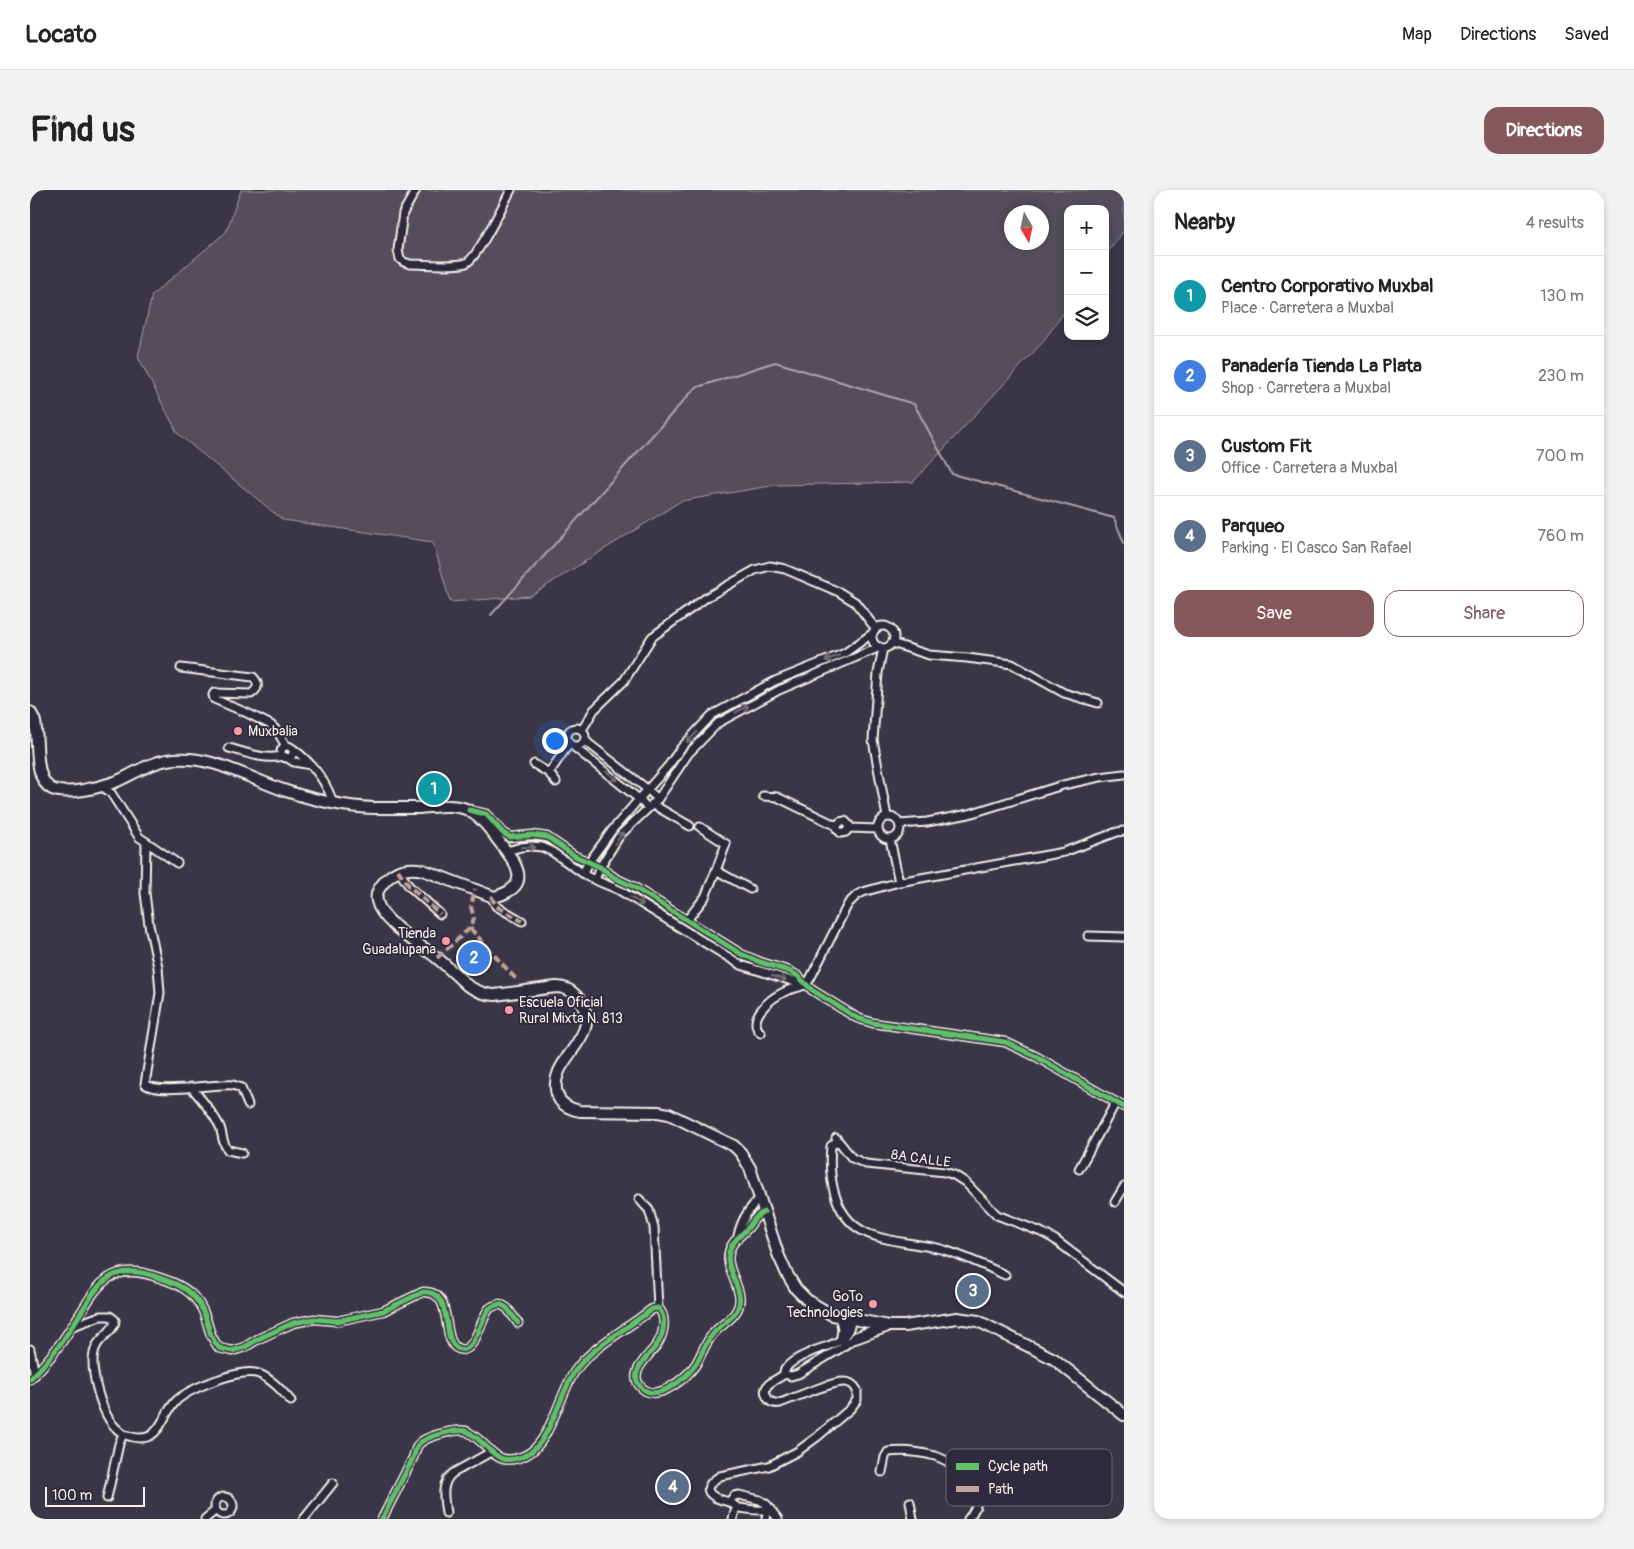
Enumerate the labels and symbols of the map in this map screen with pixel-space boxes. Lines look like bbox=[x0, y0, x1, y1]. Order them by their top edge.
north arrow bbox=[1004, 205, 1049, 250]
one-way arrow bbox=[825, 654, 840, 663]
one-way arrow bbox=[734, 704, 749, 714]
place label: Muxbalia bbox=[248, 723, 298, 740]
marker: Muxbalia bbox=[232, 725, 244, 737]
your location bbox=[542, 728, 568, 754]
one-way arrow bbox=[686, 730, 698, 743]
pin: 1 bbox=[418, 770, 450, 808]
one-way arrow bbox=[605, 771, 618, 782]
one-way arrow bbox=[614, 831, 624, 845]
one-way arrow bbox=[520, 842, 536, 851]
one-way arrow bbox=[630, 896, 644, 906]
place label: Tienda Guadalupana bbox=[362, 925, 436, 958]
marker: Tienda Guadalupana bbox=[440, 935, 452, 947]
pin: 2 bbox=[458, 939, 490, 977]
one-way arrow bbox=[771, 973, 787, 983]
place label: Escuela Oficial Rural Mixta N. 813 bbox=[519, 994, 623, 1027]
marker: Escuela Oficial Rural Mixta N. 813 bbox=[503, 1004, 515, 1016]
street label: 8A CALLE bbox=[890, 1146, 952, 1171]
pin: 3 bbox=[957, 1272, 989, 1310]
place label: GoTo Technologies bbox=[786, 1288, 864, 1321]
marker: GoTo Technologies bbox=[867, 1298, 879, 1310]
legend bbox=[946, 1449, 1112, 1506]
text: Cycle path bbox=[988, 1458, 1048, 1475]
pin: 4 bbox=[657, 1468, 689, 1506]
text: Path bbox=[988, 1481, 1013, 1498]
scale bar bbox=[45, 1484, 145, 1507]

